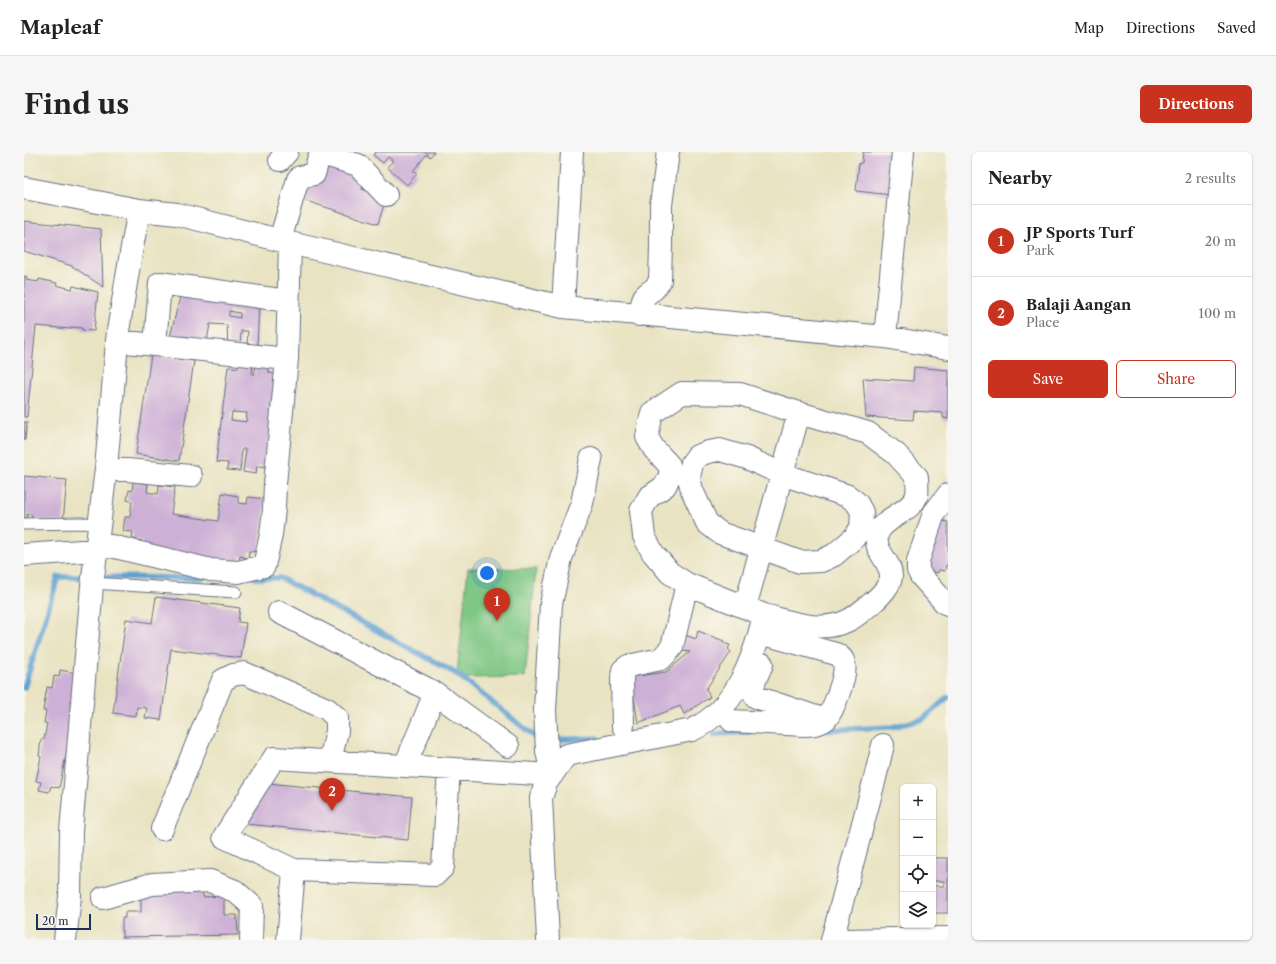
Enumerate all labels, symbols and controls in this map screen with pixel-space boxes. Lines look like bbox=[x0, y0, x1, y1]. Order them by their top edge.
text: Mapleaf bbox=[20, 16, 101, 39]
text: Map bbox=[1074, 19, 1104, 37]
text: Directions bbox=[1126, 19, 1195, 37]
text: Saved bbox=[1217, 19, 1256, 37]
button: Directions bbox=[1140, 85, 1252, 123]
text: Find us bbox=[24, 87, 129, 121]
text: Nearby bbox=[988, 168, 1052, 188]
text: 2 results bbox=[1185, 170, 1236, 186]
text: JP Sports Turf bbox=[1026, 223, 1133, 242]
text: 1 bbox=[998, 233, 1004, 249]
text: 20 m bbox=[1205, 233, 1236, 249]
text: Park bbox=[1026, 242, 1054, 258]
text: Balaji Aangan bbox=[1026, 295, 1131, 314]
text: 2 bbox=[997, 305, 1005, 321]
text: 100 m bbox=[1198, 305, 1236, 321]
text: Place bbox=[1026, 314, 1059, 330]
button: Save bbox=[988, 360, 1108, 398]
button: Share bbox=[1116, 360, 1236, 398]
your location bbox=[477, 563, 497, 583]
pin: 1 bbox=[484, 588, 510, 621]
pin: 2 bbox=[319, 778, 345, 811]
map controls bbox=[900, 784, 936, 928]
button: + bbox=[900, 784, 936, 820]
button: − bbox=[900, 820, 936, 856]
button: locate bbox=[900, 856, 936, 892]
button: layers bbox=[900, 892, 936, 928]
scale bar bbox=[36, 912, 91, 931]
text: 20 m bbox=[42, 914, 68, 928]

